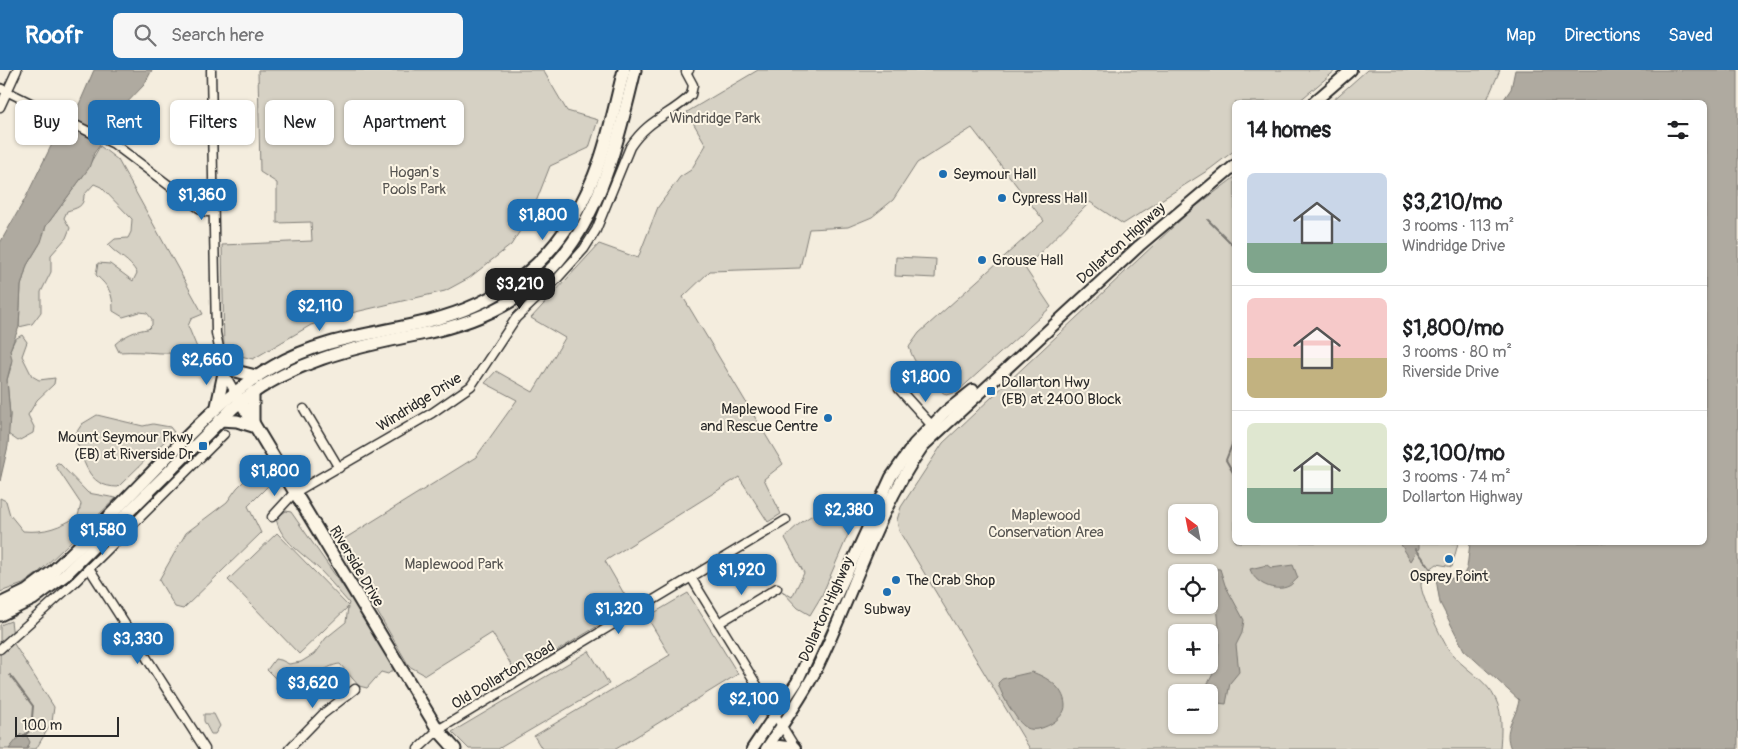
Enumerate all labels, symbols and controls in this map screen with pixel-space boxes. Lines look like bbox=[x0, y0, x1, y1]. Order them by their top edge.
search box bbox=[113, 13, 463, 58]
text: Roofr bbox=[25, 21, 83, 50]
icon: search bbox=[131, 21, 159, 49]
text: Search here bbox=[171, 23, 264, 47]
text: Map bbox=[1506, 24, 1536, 47]
text: Directions bbox=[1564, 24, 1640, 47]
text: Saved bbox=[1668, 24, 1713, 47]
chip: Buy bbox=[15, 100, 78, 145]
chip: Rent bbox=[88, 100, 160, 145]
chip: Filters bbox=[170, 100, 255, 145]
chip: New bbox=[265, 100, 334, 145]
chip: Apartment bbox=[344, 100, 464, 145]
park label: Windridge Park bbox=[670, 109, 761, 128]
icon: filters bbox=[1664, 116, 1692, 144]
text: 14 homes bbox=[1247, 117, 1331, 144]
park label: Hogan's Pools Park bbox=[382, 163, 447, 199]
place label: Seymour Hall bbox=[953, 165, 1037, 184]
marker: Seymour Hall bbox=[937, 168, 949, 180]
pin: $1,360 bbox=[161, 178, 243, 221]
text: $1,360 bbox=[178, 185, 226, 205]
place label: Cypress Hall bbox=[1012, 189, 1087, 208]
text: $3,210/mo bbox=[1402, 189, 1502, 216]
marker: Cypress Hall bbox=[996, 192, 1008, 204]
icon: home bbox=[1287, 193, 1347, 253]
pin: $1,800 bbox=[502, 198, 584, 241]
street label: Dollarton Highway bbox=[1073, 198, 1170, 288]
text: $1,800 bbox=[519, 205, 567, 225]
text: 3 rooms · 113 m² bbox=[1402, 216, 1514, 236]
text: Windridge Drive bbox=[1402, 236, 1505, 256]
place label: Grouse Hall bbox=[992, 251, 1064, 270]
marker: Grouse Hall bbox=[976, 254, 988, 266]
pin: $3,210 bbox=[479, 268, 561, 310]
text: $3,210 bbox=[496, 274, 544, 294]
pin: $2,110 bbox=[279, 290, 361, 332]
text: $2,110 bbox=[297, 296, 343, 316]
text: $1,800/mo bbox=[1402, 315, 1504, 342]
icon: home bbox=[1287, 318, 1347, 378]
text: 3 rooms · 80 m² bbox=[1402, 342, 1512, 362]
pin: $2,660 bbox=[166, 344, 248, 386]
text: $2,660 bbox=[181, 350, 233, 370]
pin: $1,800 bbox=[885, 360, 967, 403]
text: Riverside Drive bbox=[1402, 362, 1499, 382]
text: $1,800 bbox=[902, 367, 950, 387]
street label: Windridge Drive bbox=[373, 368, 466, 436]
place label: Dollarton Hwy (EB) at 2400 Block bbox=[1001, 373, 1122, 409]
marker: Dollarton Hwy (EB) at 2400 Block bbox=[985, 385, 997, 397]
place label: Maplewood Fire and Rescue Centre bbox=[701, 400, 819, 436]
marker: Maplewood Fire and Rescue Centre bbox=[822, 412, 834, 424]
place label: Mount Seymour Pkwy (EB) at Riverside Dr bbox=[58, 428, 194, 464]
marker: Mount Seymour Pkwy (EB) at Riverside Dr bbox=[197, 440, 209, 452]
text: $2,100/mo bbox=[1402, 440, 1505, 467]
icon: home bbox=[1287, 443, 1347, 503]
pin: $1,800 bbox=[234, 454, 316, 497]
text: $1,800 bbox=[251, 461, 299, 481]
text: 3 rooms · 74 m² bbox=[1402, 467, 1511, 487]
text: Dollarton Highway bbox=[1402, 487, 1523, 507]
pin: $2,380 bbox=[808, 494, 890, 536]
text: $2,380 bbox=[824, 500, 874, 520]
north arrow bbox=[1168, 504, 1218, 554]
map controls bbox=[1168, 504, 1218, 734]
park label: Maplewood Conservation Area bbox=[988, 506, 1104, 542]
pin: $1,580 bbox=[62, 514, 144, 556]
text: $1,580 bbox=[80, 520, 126, 540]
street label: Riverside Drive bbox=[325, 522, 388, 611]
street label: Dollarton Highway bbox=[795, 553, 858, 665]
marker: Osprey Point bbox=[1443, 553, 1455, 565]
pin: $1,920 bbox=[701, 554, 783, 596]
park label: Maplewood Park bbox=[405, 555, 504, 574]
text: $1,920 bbox=[718, 560, 766, 580]
button: locate bbox=[1168, 564, 1218, 614]
place label: Osprey Point bbox=[1410, 567, 1489, 586]
place label: The Crab Shop bbox=[906, 571, 995, 590]
marker: The Crab Shop bbox=[890, 574, 902, 586]
marker: Subway bbox=[881, 586, 893, 598]
pin: $1,320 bbox=[578, 592, 660, 635]
text: $1,320 bbox=[595, 599, 643, 619]
place label: Subway bbox=[863, 600, 911, 619]
pin: $3,330 bbox=[97, 622, 179, 665]
button: + bbox=[1168, 624, 1218, 674]
text: $3,330 bbox=[113, 629, 163, 649]
street label: Old Dollarton Road bbox=[448, 637, 558, 714]
pin: $3,620 bbox=[272, 666, 354, 709]
text: $3,620 bbox=[288, 673, 338, 693]
pin: $2,100 bbox=[713, 682, 795, 725]
button: − bbox=[1168, 684, 1218, 734]
text: $2,100 bbox=[729, 689, 779, 709]
scale bar bbox=[15, 714, 119, 737]
text: 100 m bbox=[22, 717, 62, 734]

